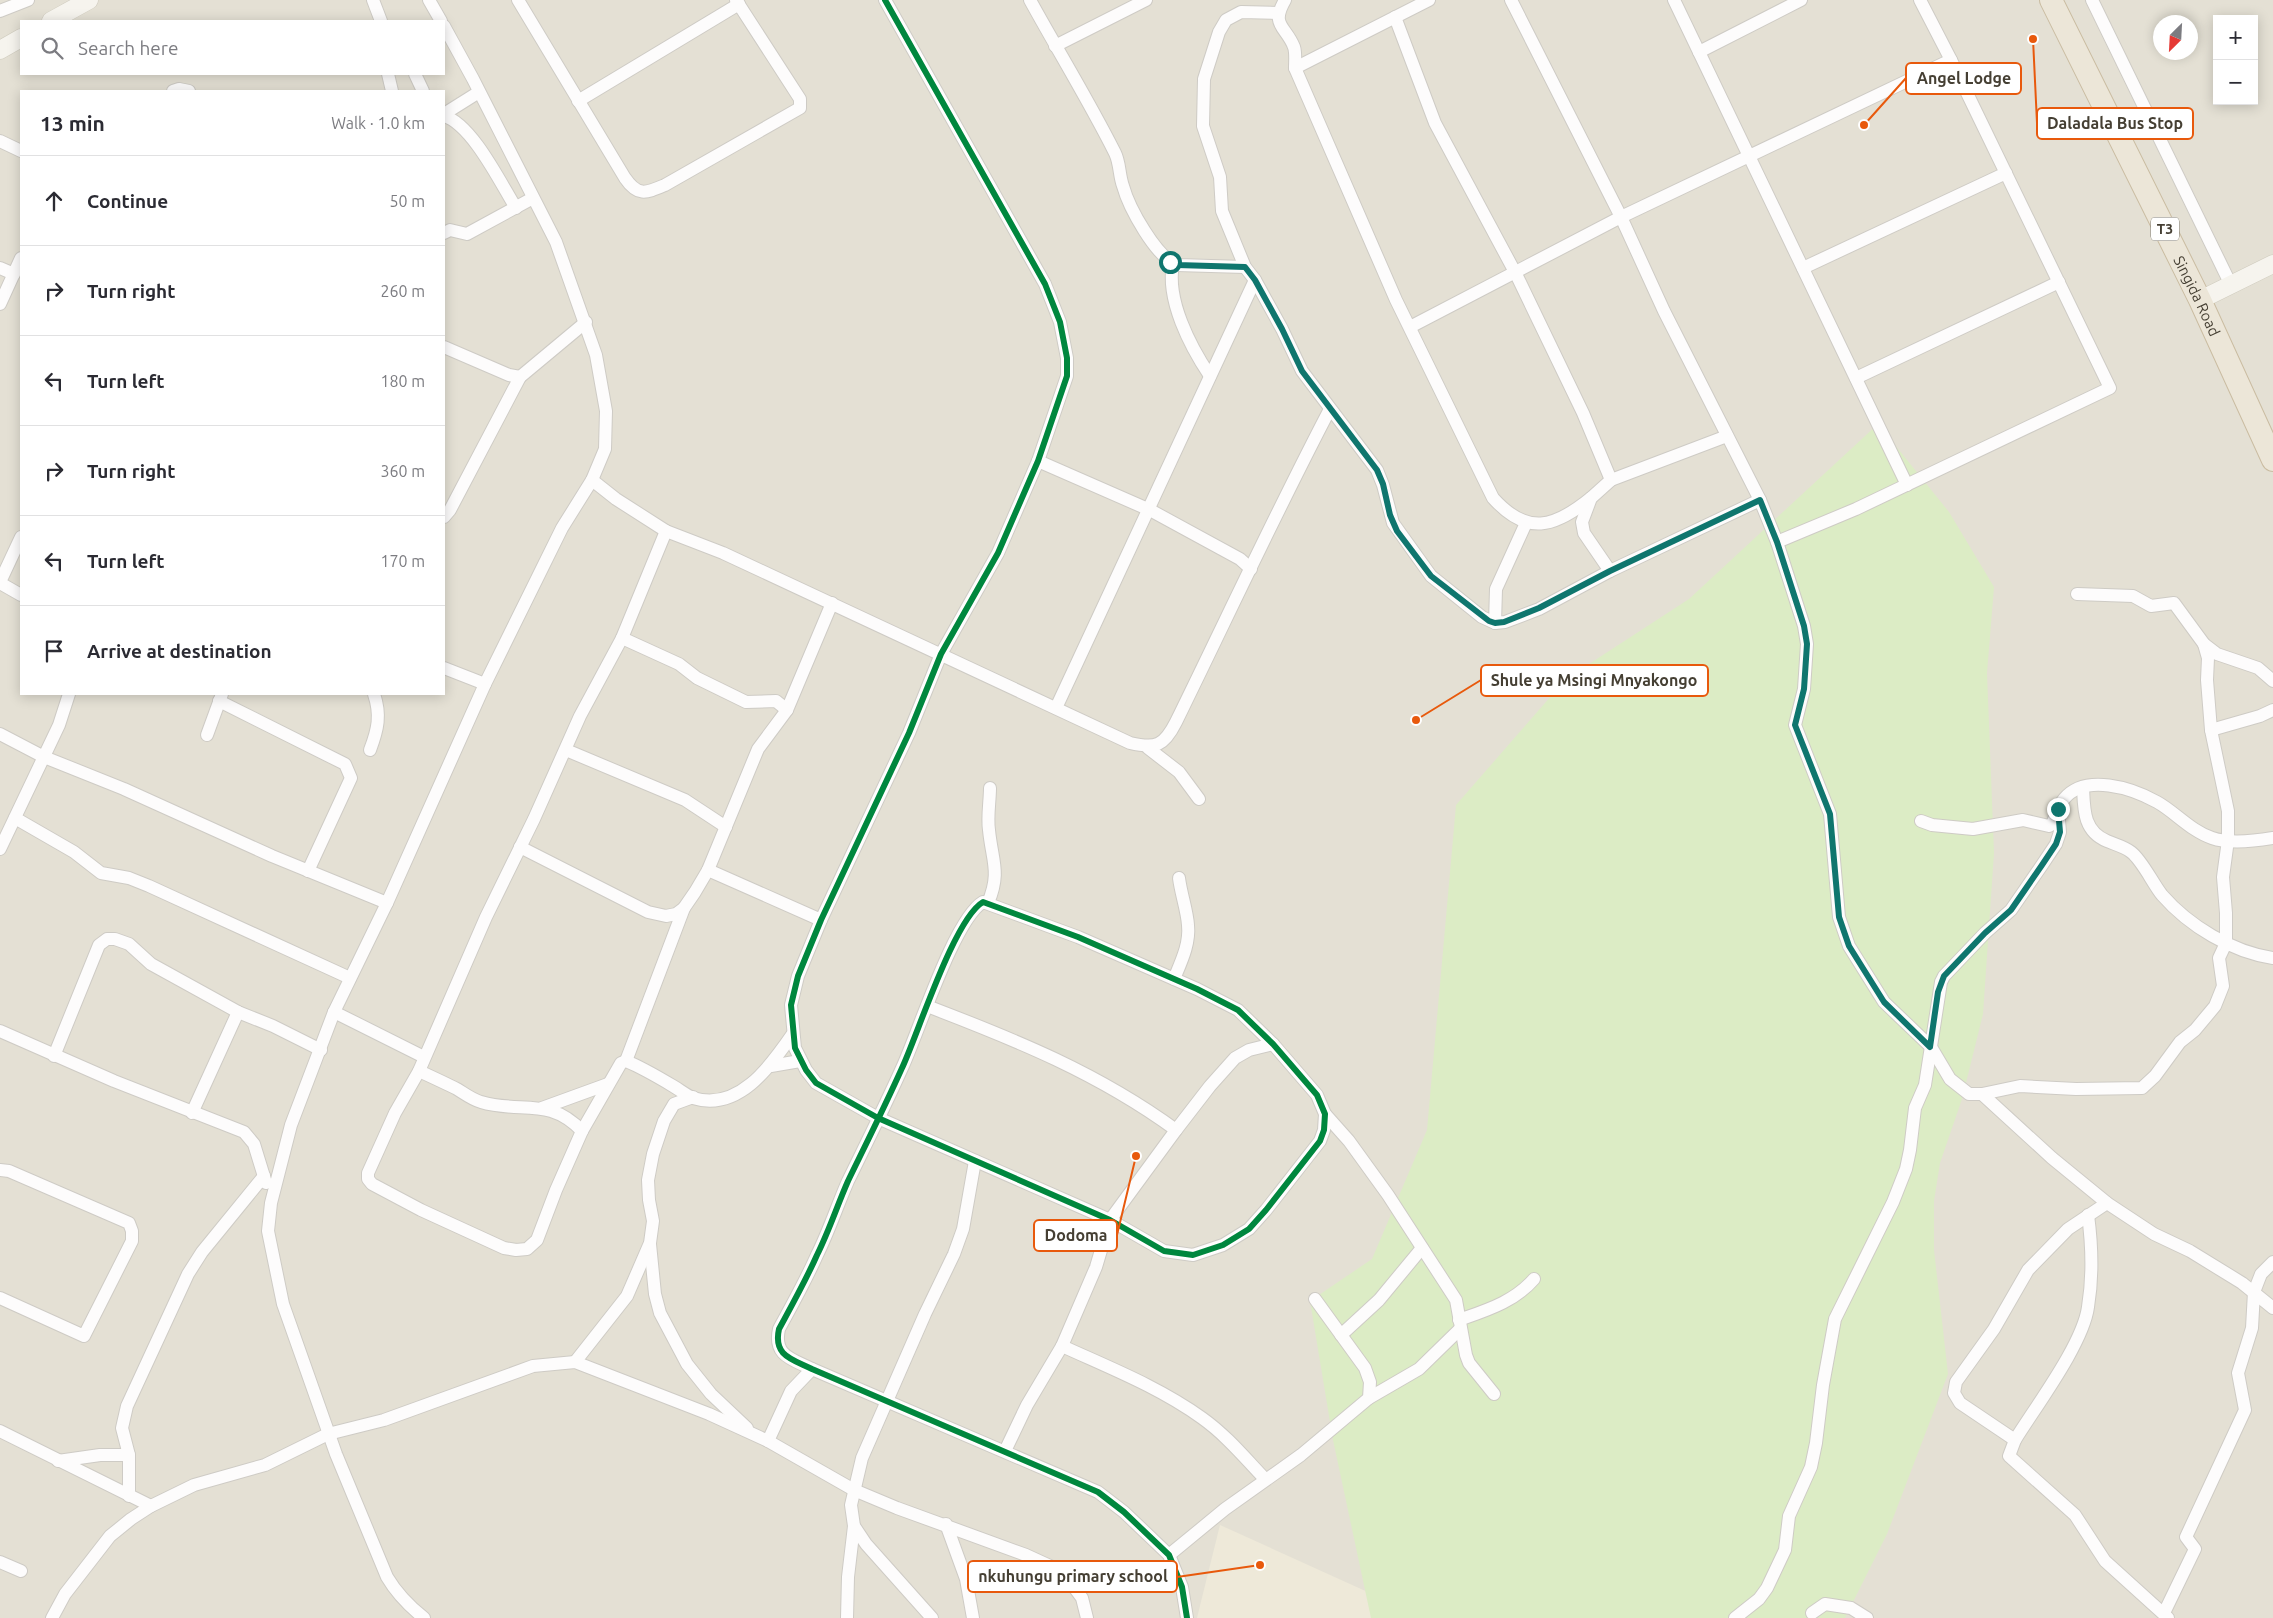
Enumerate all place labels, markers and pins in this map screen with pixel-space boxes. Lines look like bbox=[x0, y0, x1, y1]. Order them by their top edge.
callout: Angel Lodge bbox=[1906, 63, 2021, 94]
callout: Daladala Bus Stop bbox=[2037, 108, 2193, 139]
callout: Shule ya Msingi Mnyakongo bbox=[1481, 665, 1708, 696]
callout: Dodoma bbox=[1034, 1220, 1117, 1251]
callout: nkuhungu primary school bbox=[968, 1561, 1177, 1592]

